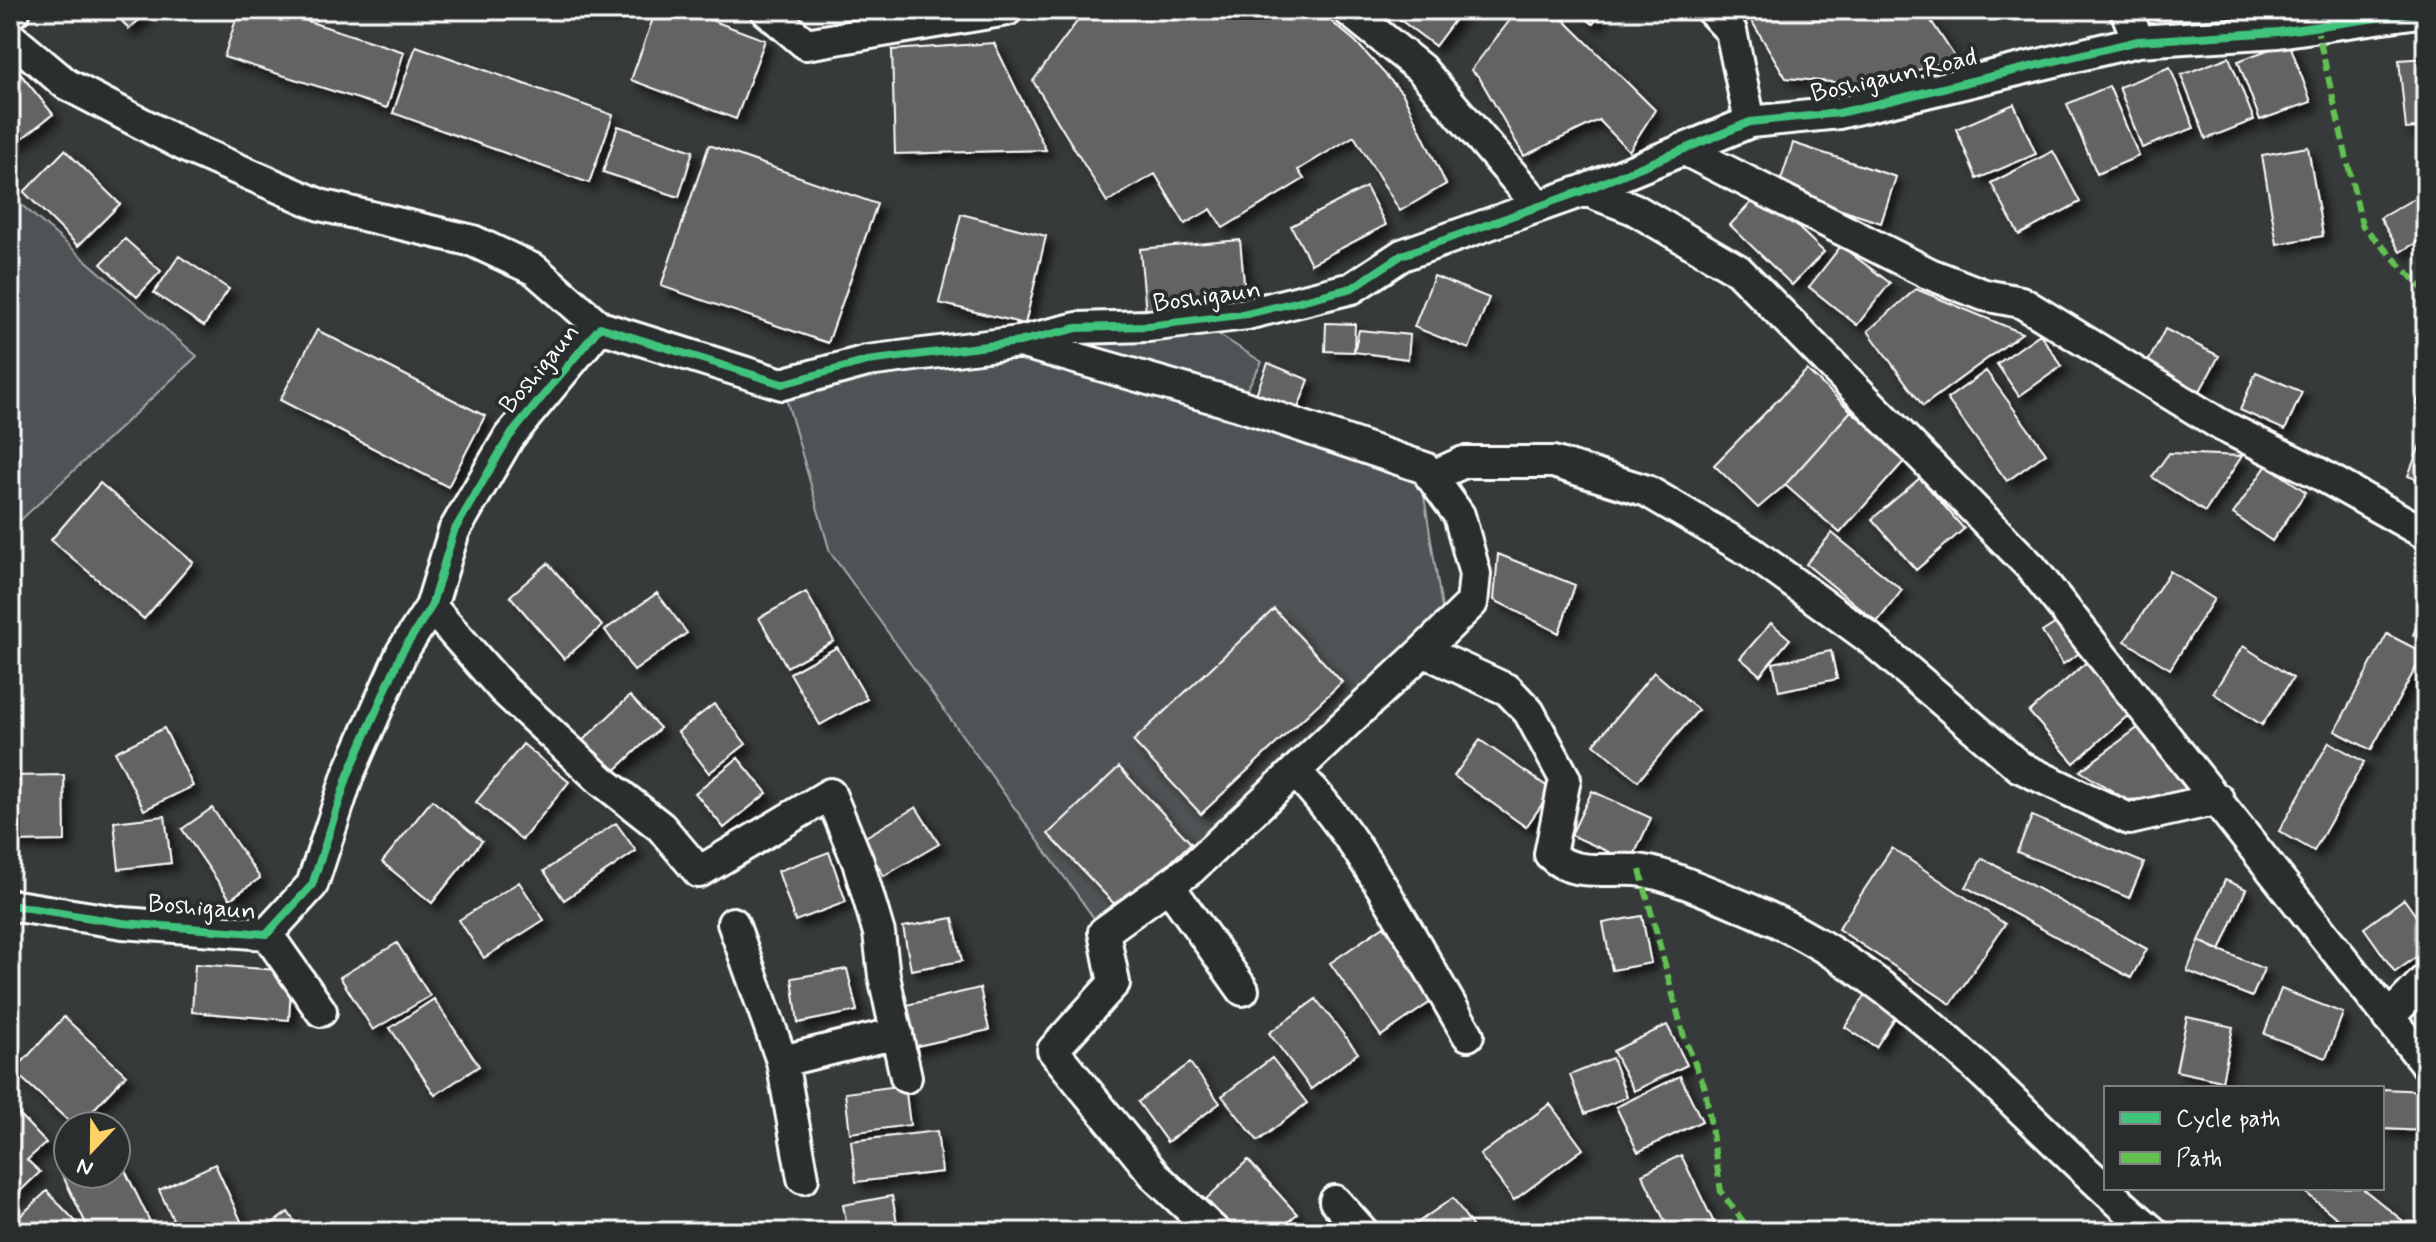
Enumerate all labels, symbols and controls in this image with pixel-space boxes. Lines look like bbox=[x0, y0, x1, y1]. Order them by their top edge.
street label: Boshigaun Road bbox=[1808, 40, 1980, 112]
street label: Boshigaun bbox=[1151, 273, 1263, 321]
street label: Boshigaun bbox=[492, 316, 588, 422]
street label: Boshigaun bbox=[147, 887, 257, 929]
legend bbox=[2104, 1086, 2384, 1190]
text: Cycle path bbox=[2176, 1104, 2281, 1135]
north arrow bbox=[52, 1110, 132, 1190]
text: Path bbox=[2176, 1144, 2222, 1175]
text: N bbox=[73, 1151, 97, 1182]

